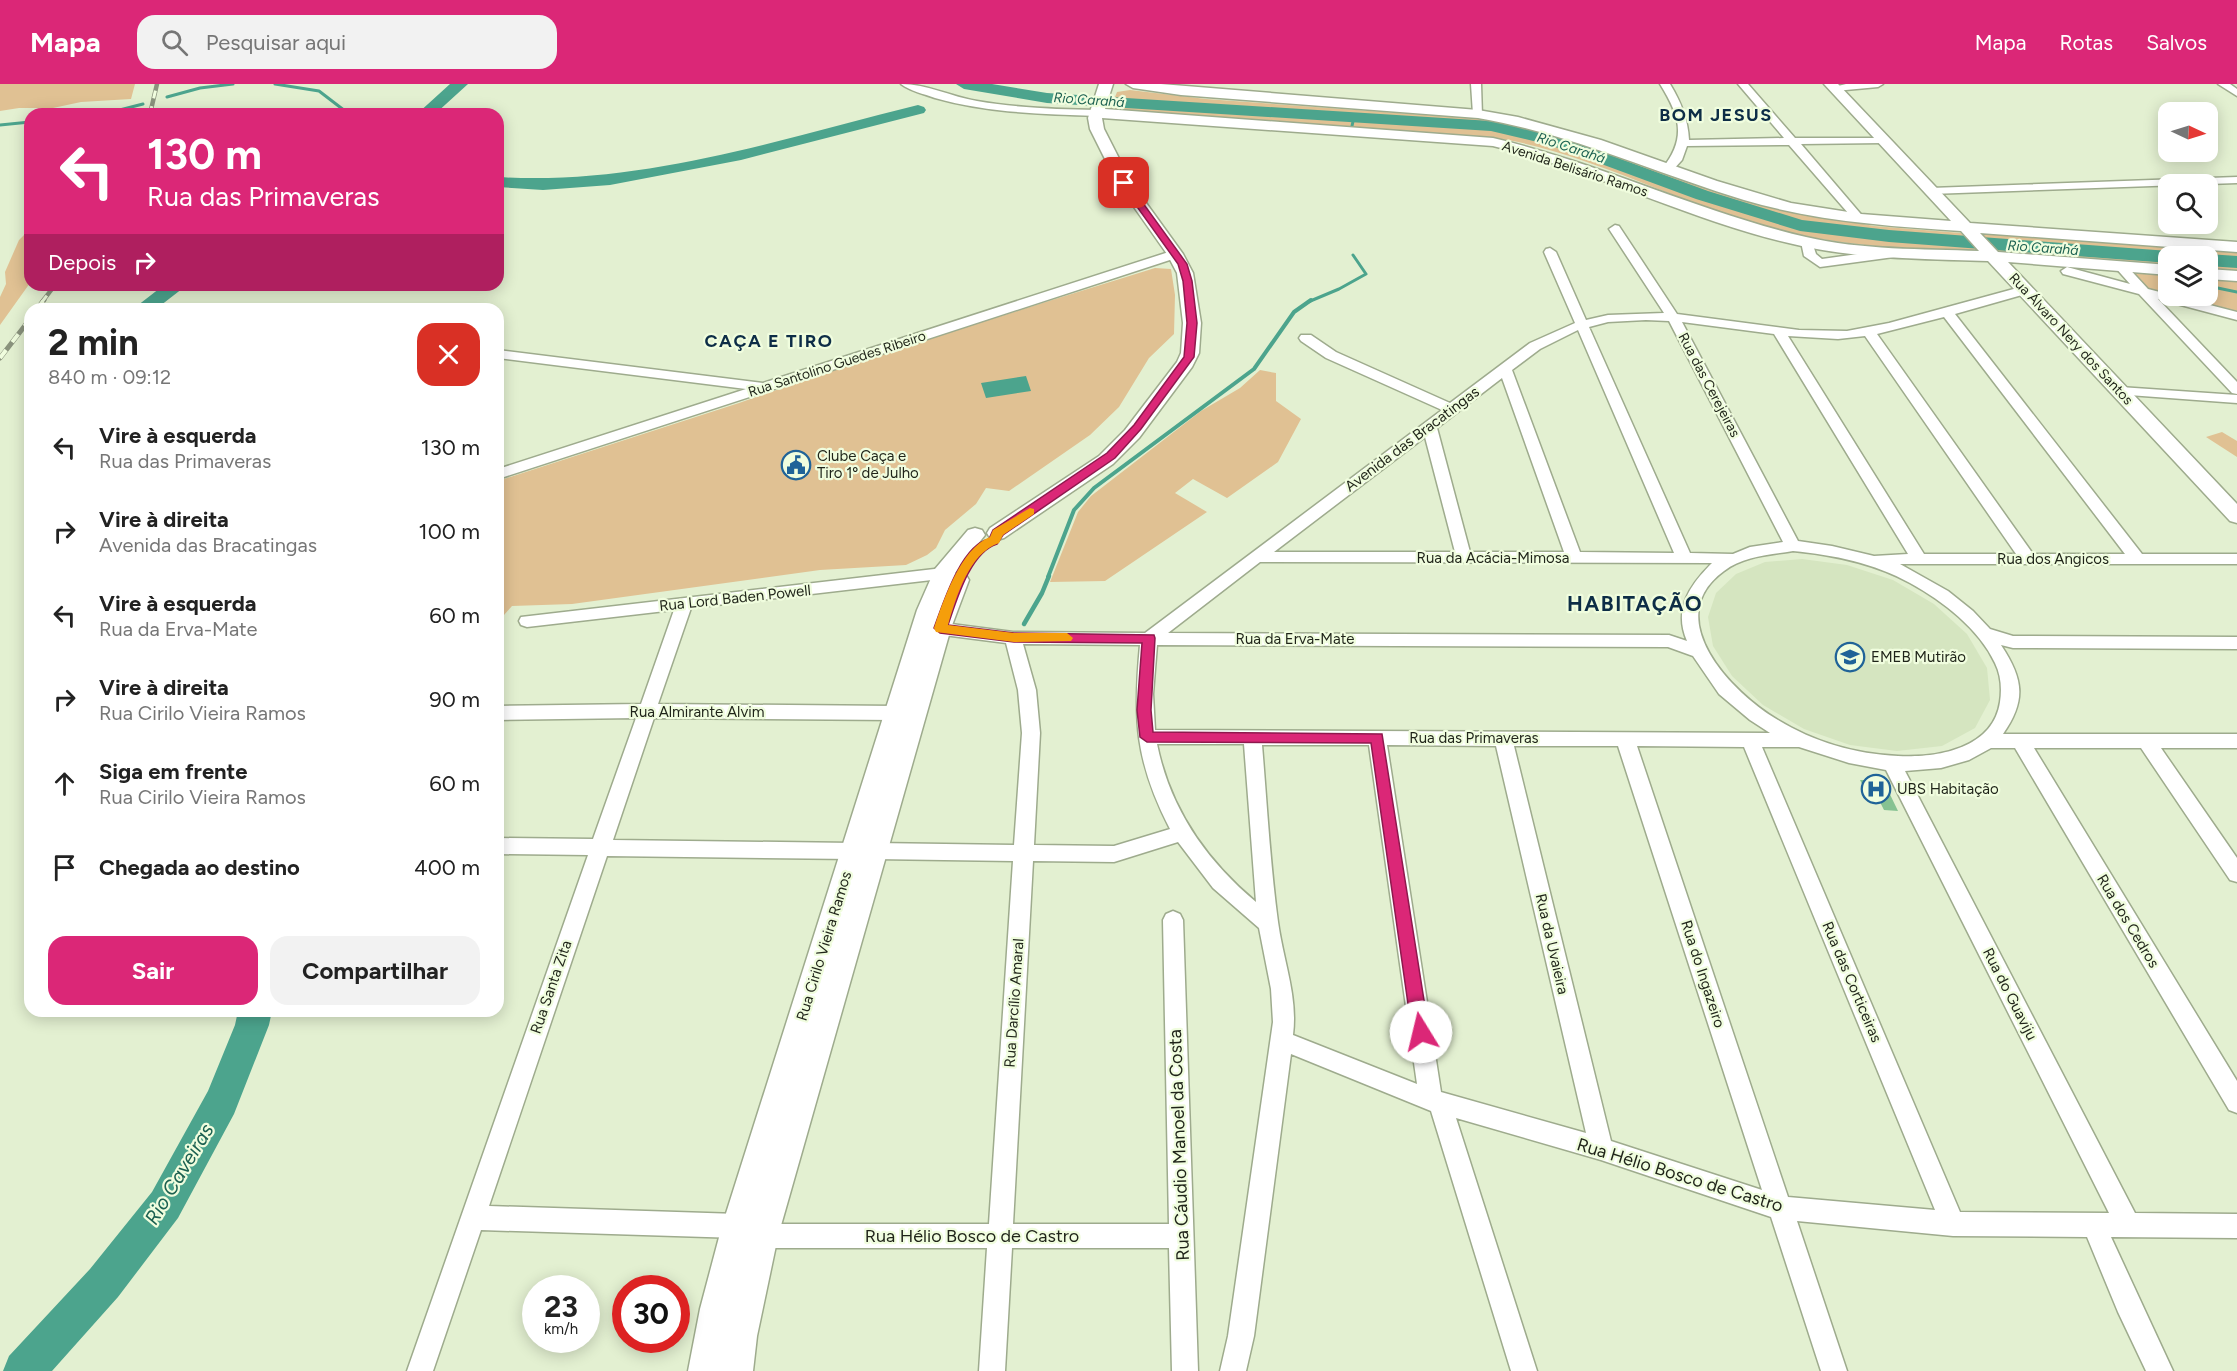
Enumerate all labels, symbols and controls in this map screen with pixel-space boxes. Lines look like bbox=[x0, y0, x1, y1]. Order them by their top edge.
search box bbox=[137, 15, 557, 69]
text: Mapa bbox=[30, 25, 101, 59]
icon: search bbox=[158, 26, 191, 59]
text: Pesquisar aqui bbox=[206, 29, 346, 56]
text: Mapa bbox=[1975, 30, 2026, 55]
text: Rotas bbox=[2059, 30, 2113, 55]
text: Salvos bbox=[2146, 30, 2207, 55]
water label: Rio Carahá bbox=[1053, 89, 1125, 111]
north arrow bbox=[2158, 102, 2218, 162]
map controls bbox=[2158, 102, 2218, 306]
district label: BOM JESUS bbox=[1659, 104, 1773, 126]
text: 130 m bbox=[147, 129, 262, 180]
water label: Rio Carahá bbox=[1535, 129, 1607, 167]
icon: left bbox=[48, 132, 126, 210]
street label: Avenida Belisário Ramos bbox=[1500, 137, 1650, 201]
pin bbox=[1098, 157, 1149, 208]
icon: arrive bbox=[1107, 166, 1140, 199]
button: search bbox=[2158, 174, 2218, 234]
text: Rua das Primaveras bbox=[147, 180, 380, 213]
water label: Rio Carahá bbox=[2007, 237, 2079, 259]
icon: right bbox=[128, 246, 161, 279]
button: layers bbox=[2158, 246, 2218, 306]
text: Depois bbox=[48, 249, 116, 276]
street label: Rua Álvaro Nery dos Santos bbox=[2005, 270, 2137, 408]
text: 2 min bbox=[48, 321, 139, 364]
button: close bbox=[417, 323, 480, 386]
street label: Rua Santolino Guedes Ribeiro bbox=[746, 327, 928, 401]
district label: CAÇA E TIRO bbox=[705, 330, 833, 352]
street label: Rua das Cerejeiras bbox=[1674, 330, 1744, 440]
text: 840 m · 09:12 bbox=[48, 365, 171, 389]
street label: Avenida das Bracatingas bbox=[1341, 383, 1483, 495]
text: Vire à esquerda bbox=[99, 422, 257, 449]
icon: left bbox=[48, 431, 81, 464]
text: 130 m bbox=[421, 434, 480, 461]
place label: Clube Caça e Tiro 1º de Julho bbox=[817, 447, 919, 482]
text: Rua das Primaveras bbox=[99, 449, 271, 473]
public building icon: Clube Caça e Tiro 1º de Julho bbox=[780, 449, 812, 481]
text: Vire à direita bbox=[99, 506, 229, 533]
icon: right bbox=[48, 515, 81, 548]
text: 100 m bbox=[419, 518, 480, 545]
text: Avenida das Bracatingas bbox=[99, 533, 317, 557]
street label: Rua da Acácia-Mimosa bbox=[1417, 549, 1569, 567]
street label: Rua dos Angicos bbox=[1997, 550, 2109, 568]
street label: Rua Lord Baden Powell bbox=[658, 581, 812, 615]
text: Vire à esquerda bbox=[99, 590, 257, 617]
district label: HABITAÇÃO bbox=[1567, 591, 1703, 616]
icon: left bbox=[48, 599, 81, 632]
text: 60 m bbox=[429, 602, 480, 629]
text: Rua da Erva-Mate bbox=[99, 617, 258, 641]
street label: Rua da Erva-Mate bbox=[1236, 630, 1354, 648]
school or university icon: EMEB Mutirão bbox=[1834, 641, 1866, 673]
place label: EMEB Mutirão bbox=[1871, 648, 1966, 666]
text: Vire à direita bbox=[99, 674, 229, 701]
icon: right bbox=[48, 683, 81, 716]
text: 90 m bbox=[429, 686, 480, 713]
text: Rua Cirilo Vieira Ramos bbox=[99, 701, 306, 725]
street label: Rua Almirante Alvim bbox=[630, 703, 764, 721]
street label: Rua das Primaveras bbox=[1409, 729, 1539, 747]
text: Siga em frente bbox=[99, 758, 247, 785]
icon: ahead bbox=[48, 767, 81, 800]
text: 60 m bbox=[429, 770, 480, 797]
hospital icon: UBS Habitação bbox=[1860, 773, 1892, 805]
place label: UBS Habitação bbox=[1897, 780, 1999, 798]
text: Rua Cirilo Vieira Ramos bbox=[99, 785, 306, 809]
icon: arrive bbox=[48, 851, 81, 884]
text: Chegada ao destino bbox=[99, 854, 300, 881]
text: 400 m bbox=[414, 854, 480, 881]
street label: Rua Cirilo Vieira Ramos bbox=[793, 869, 855, 1023]
street label: Rua dos Cedros bbox=[2093, 871, 2163, 971]
street label: Rua da Uvaieira bbox=[1532, 892, 1572, 996]
street label: Rua do Ingazeiro bbox=[1677, 918, 1729, 1030]
street label: Rua das Corticeiras bbox=[1818, 919, 1886, 1045]
button: Sair bbox=[48, 936, 258, 1005]
button: Compartilhar bbox=[270, 936, 480, 1005]
street label: Rua Santa Zita bbox=[527, 938, 575, 1036]
street label: Rua Darcílio Amaral bbox=[1001, 938, 1027, 1068]
street label: Rua do Guaviju bbox=[1979, 945, 2041, 1043]
position arrow bbox=[1389, 1000, 1453, 1064]
street label: Rua Cáudio Manoel da Costa bbox=[1164, 1029, 1194, 1261]
water label: Rio Caveiras bbox=[139, 1119, 219, 1229]
street label: Rua Hélio Bosco de Castro bbox=[1574, 1133, 1786, 1217]
street label: Rua Hélio Bosco de Castro bbox=[865, 1225, 1079, 1247]
speed limit sign: 30 bbox=[612, 1275, 690, 1353]
text: 23 bbox=[544, 1288, 578, 1325]
text: km/h bbox=[544, 1320, 578, 1338]

